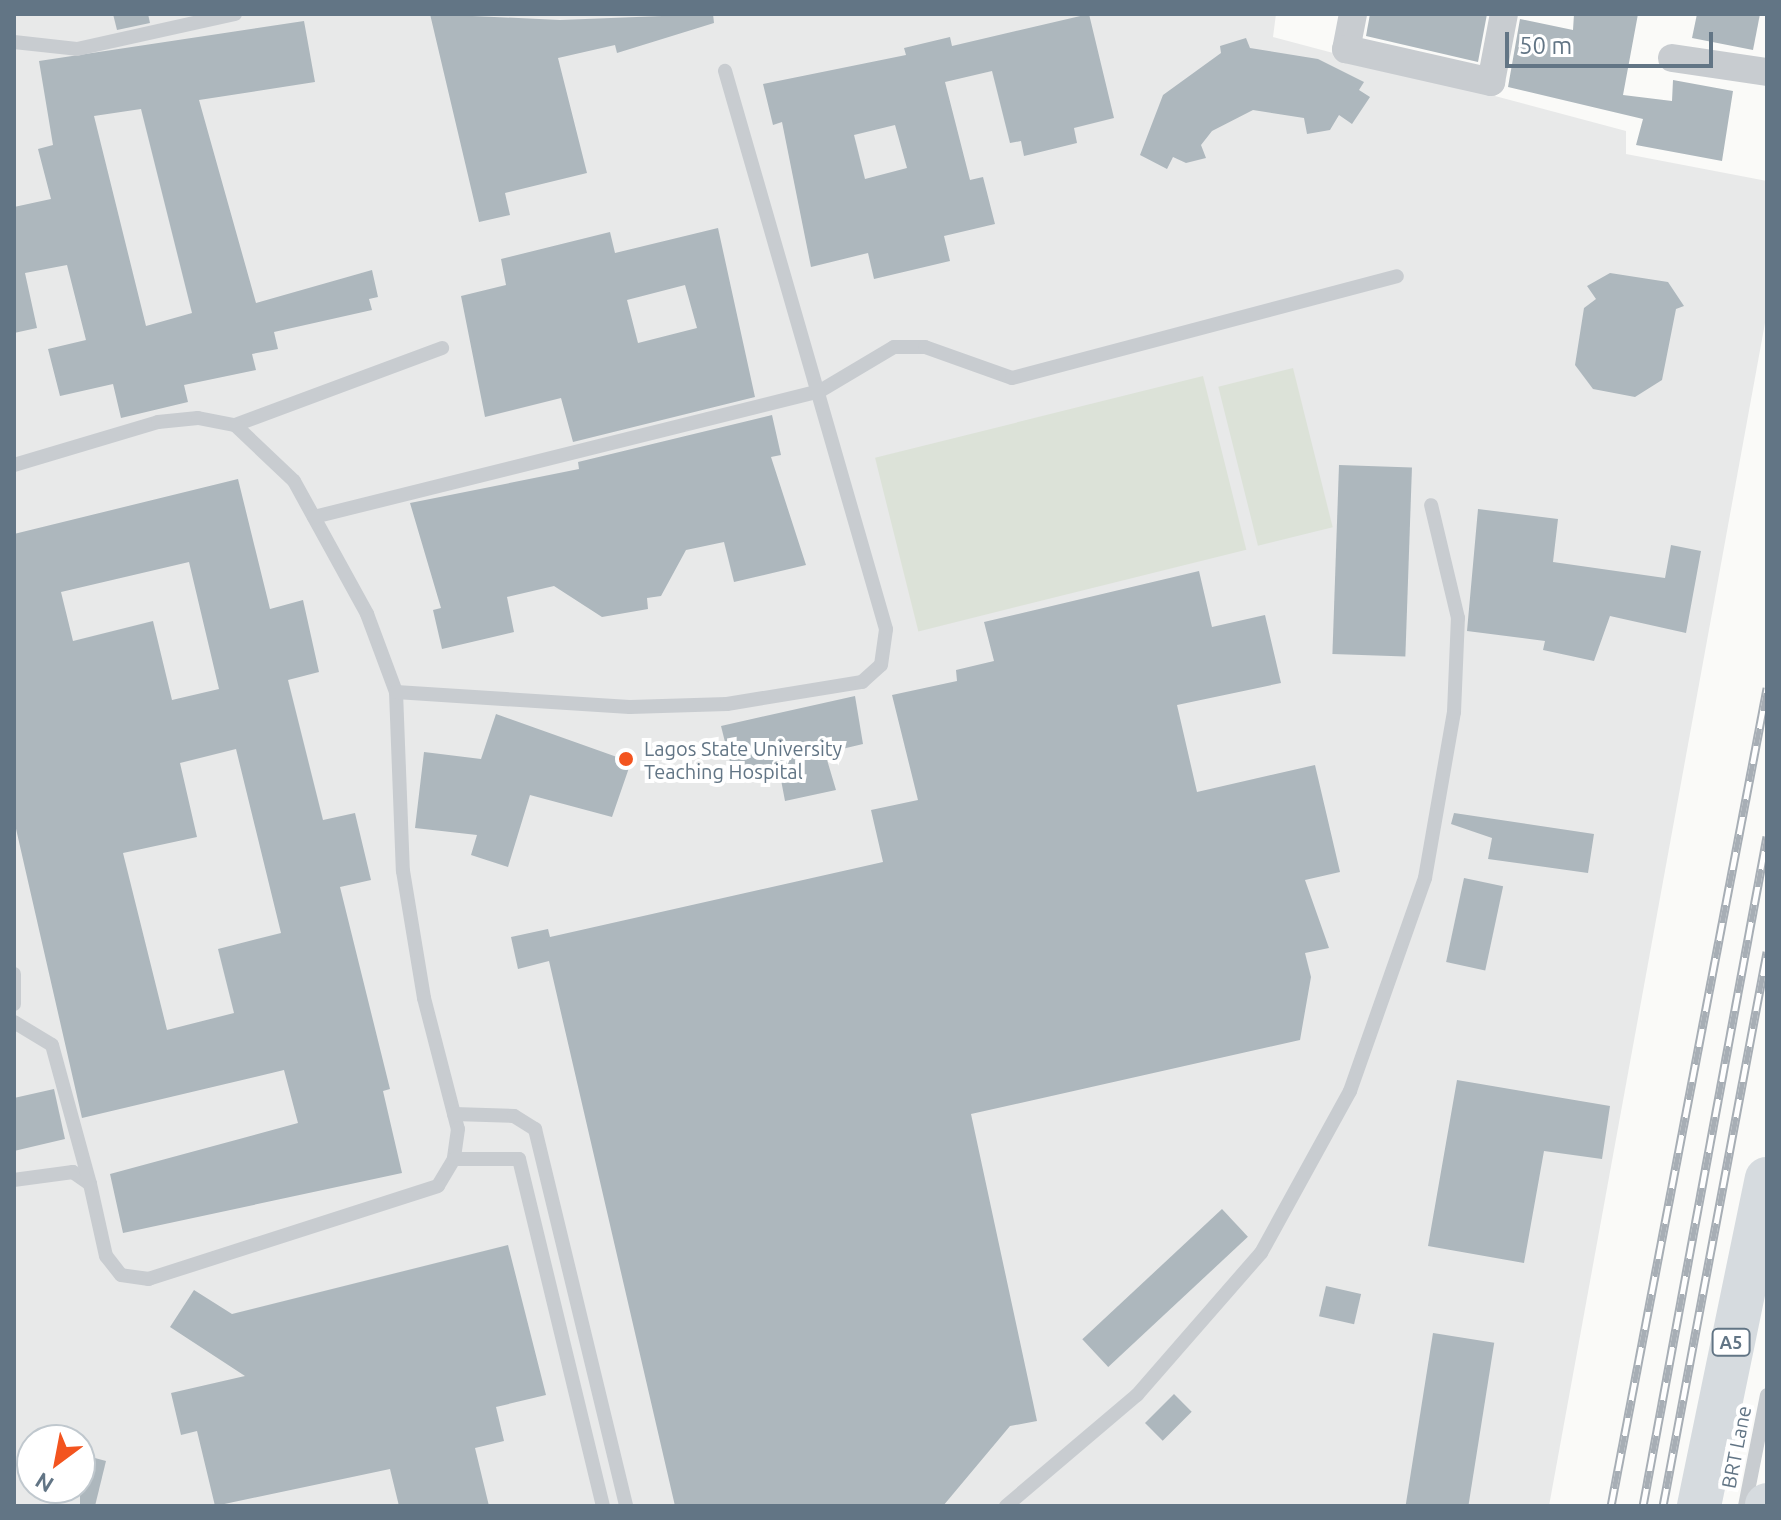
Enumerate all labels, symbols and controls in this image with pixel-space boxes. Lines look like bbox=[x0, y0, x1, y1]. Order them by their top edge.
scale bar bbox=[1509, 16, 1717, 66]
text: 50 m bbox=[1519, 32, 1572, 59]
place label: Lagos State University Teaching Hospital bbox=[644, 736, 842, 783]
marker: Lagos State University Teaching Hospital bbox=[615, 748, 637, 770]
road number: A5 bbox=[1711, 1328, 1751, 1356]
street label: BRT Lane bbox=[1716, 1404, 1756, 1490]
north arrow bbox=[16, 1424, 96, 1504]
text: N bbox=[30, 1468, 58, 1498]

